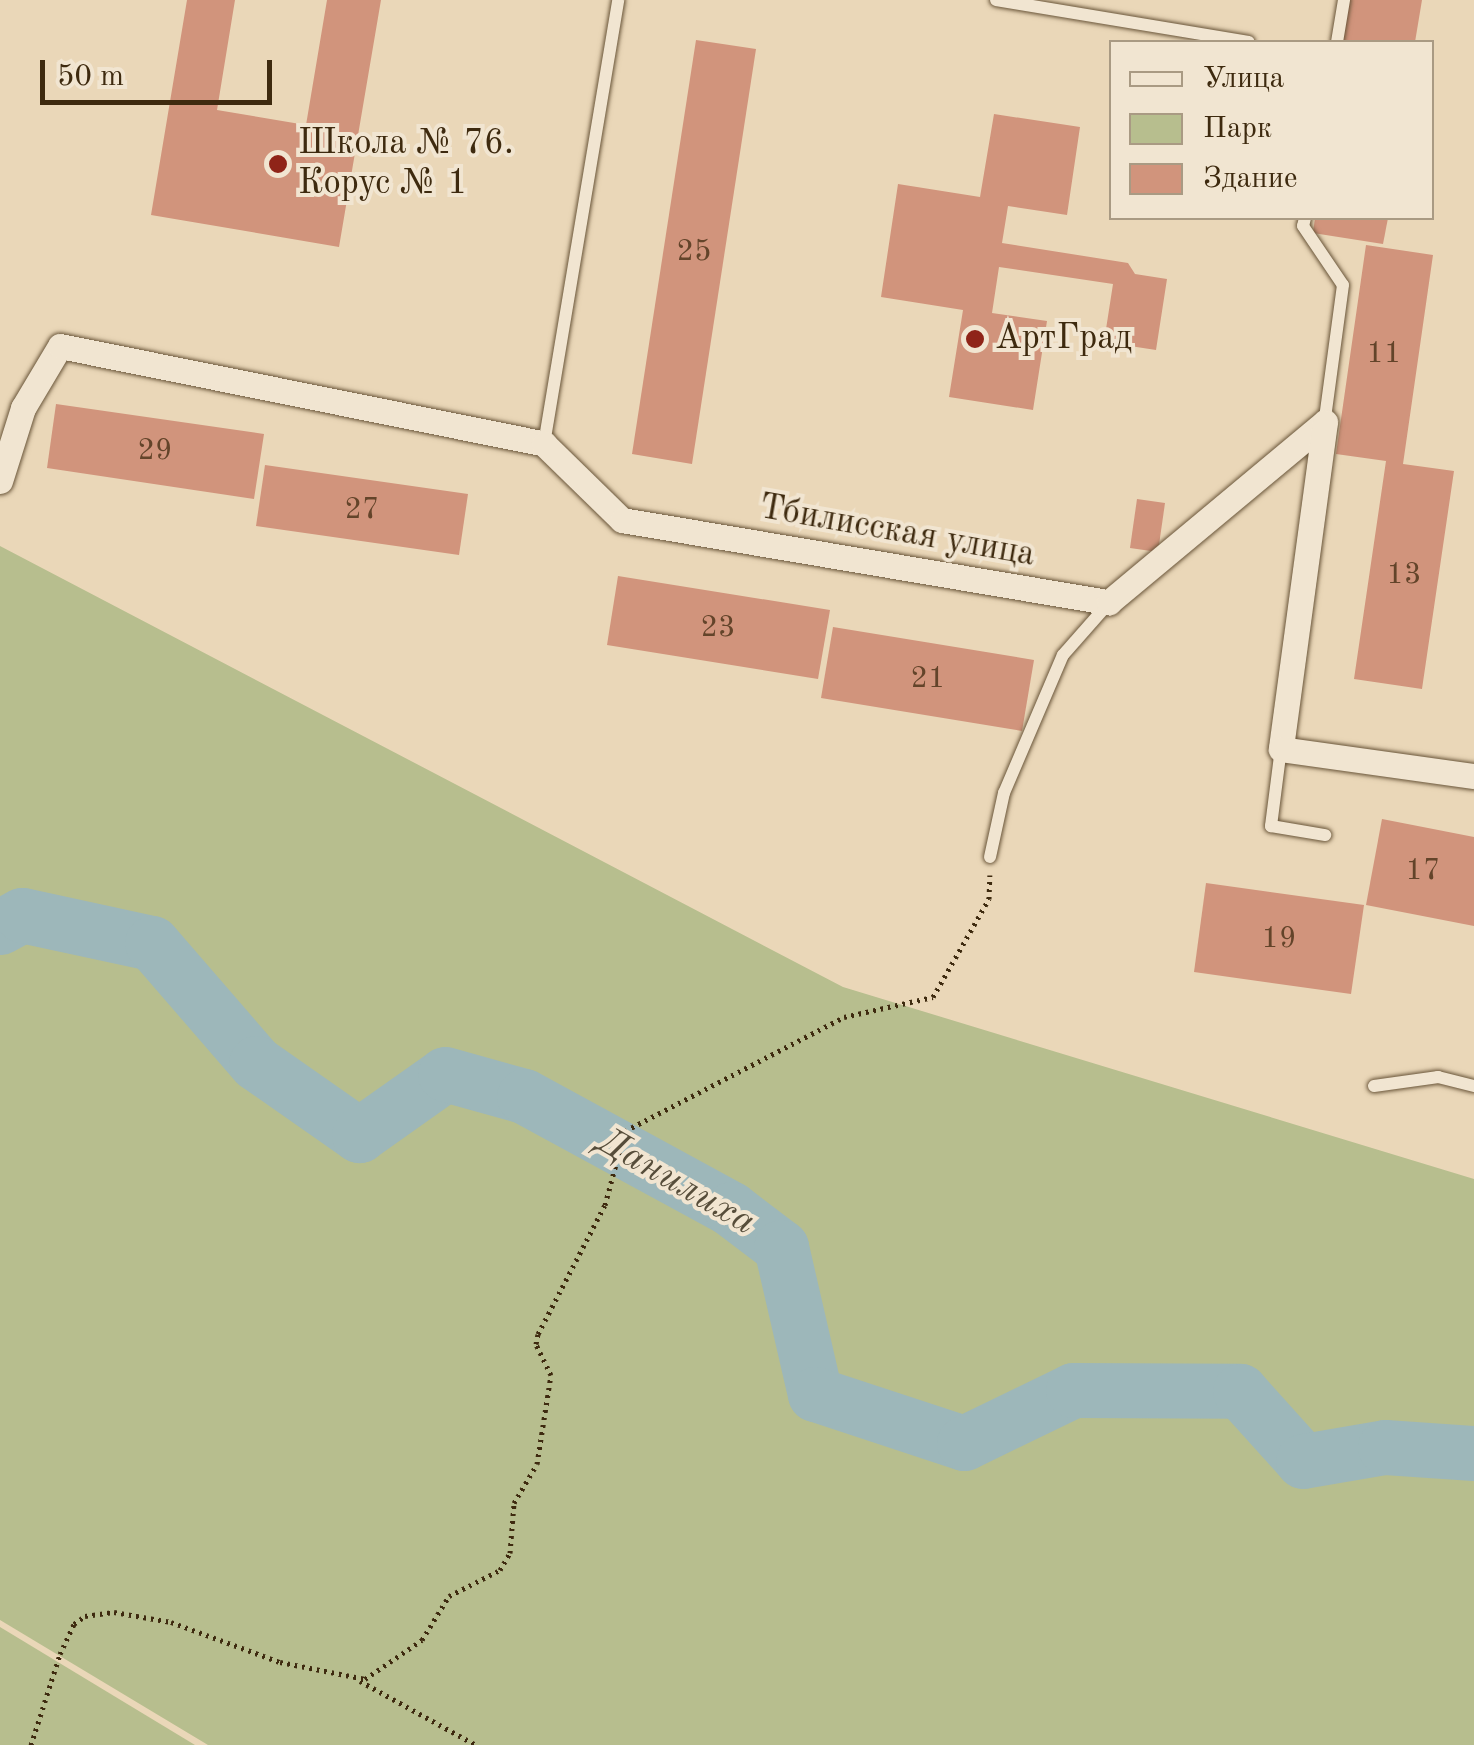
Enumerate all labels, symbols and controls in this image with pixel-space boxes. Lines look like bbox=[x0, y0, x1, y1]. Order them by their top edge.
scale bar bbox=[45, 40, 278, 102]
legend bbox=[1109, 40, 1434, 220]
text: 50 m bbox=[57, 62, 124, 92]
text: Улица bbox=[1203, 64, 1284, 94]
text: Парк bbox=[1203, 114, 1272, 144]
place label: Школа № 76. Корус № 1 bbox=[298, 123, 514, 205]
marker: Школа № 76. Корус № 1 bbox=[267, 153, 289, 175]
text: Здание bbox=[1203, 164, 1298, 194]
house number: 25 bbox=[677, 234, 711, 270]
place label: АртГрад bbox=[995, 318, 1132, 360]
marker: АртГрад bbox=[964, 328, 986, 350]
house number: 11 bbox=[1367, 336, 1401, 372]
house number: 29 bbox=[138, 433, 172, 469]
street label: Тбилисская улица bbox=[756, 487, 1038, 577]
house number: 27 bbox=[345, 492, 379, 528]
house number: 13 bbox=[1387, 557, 1421, 593]
house number: 23 bbox=[701, 610, 735, 646]
house number: 21 bbox=[911, 661, 945, 697]
house number: 17 bbox=[1406, 853, 1440, 889]
house number: 19 bbox=[1262, 921, 1296, 957]
water label: Данилиха bbox=[589, 1119, 763, 1247]

